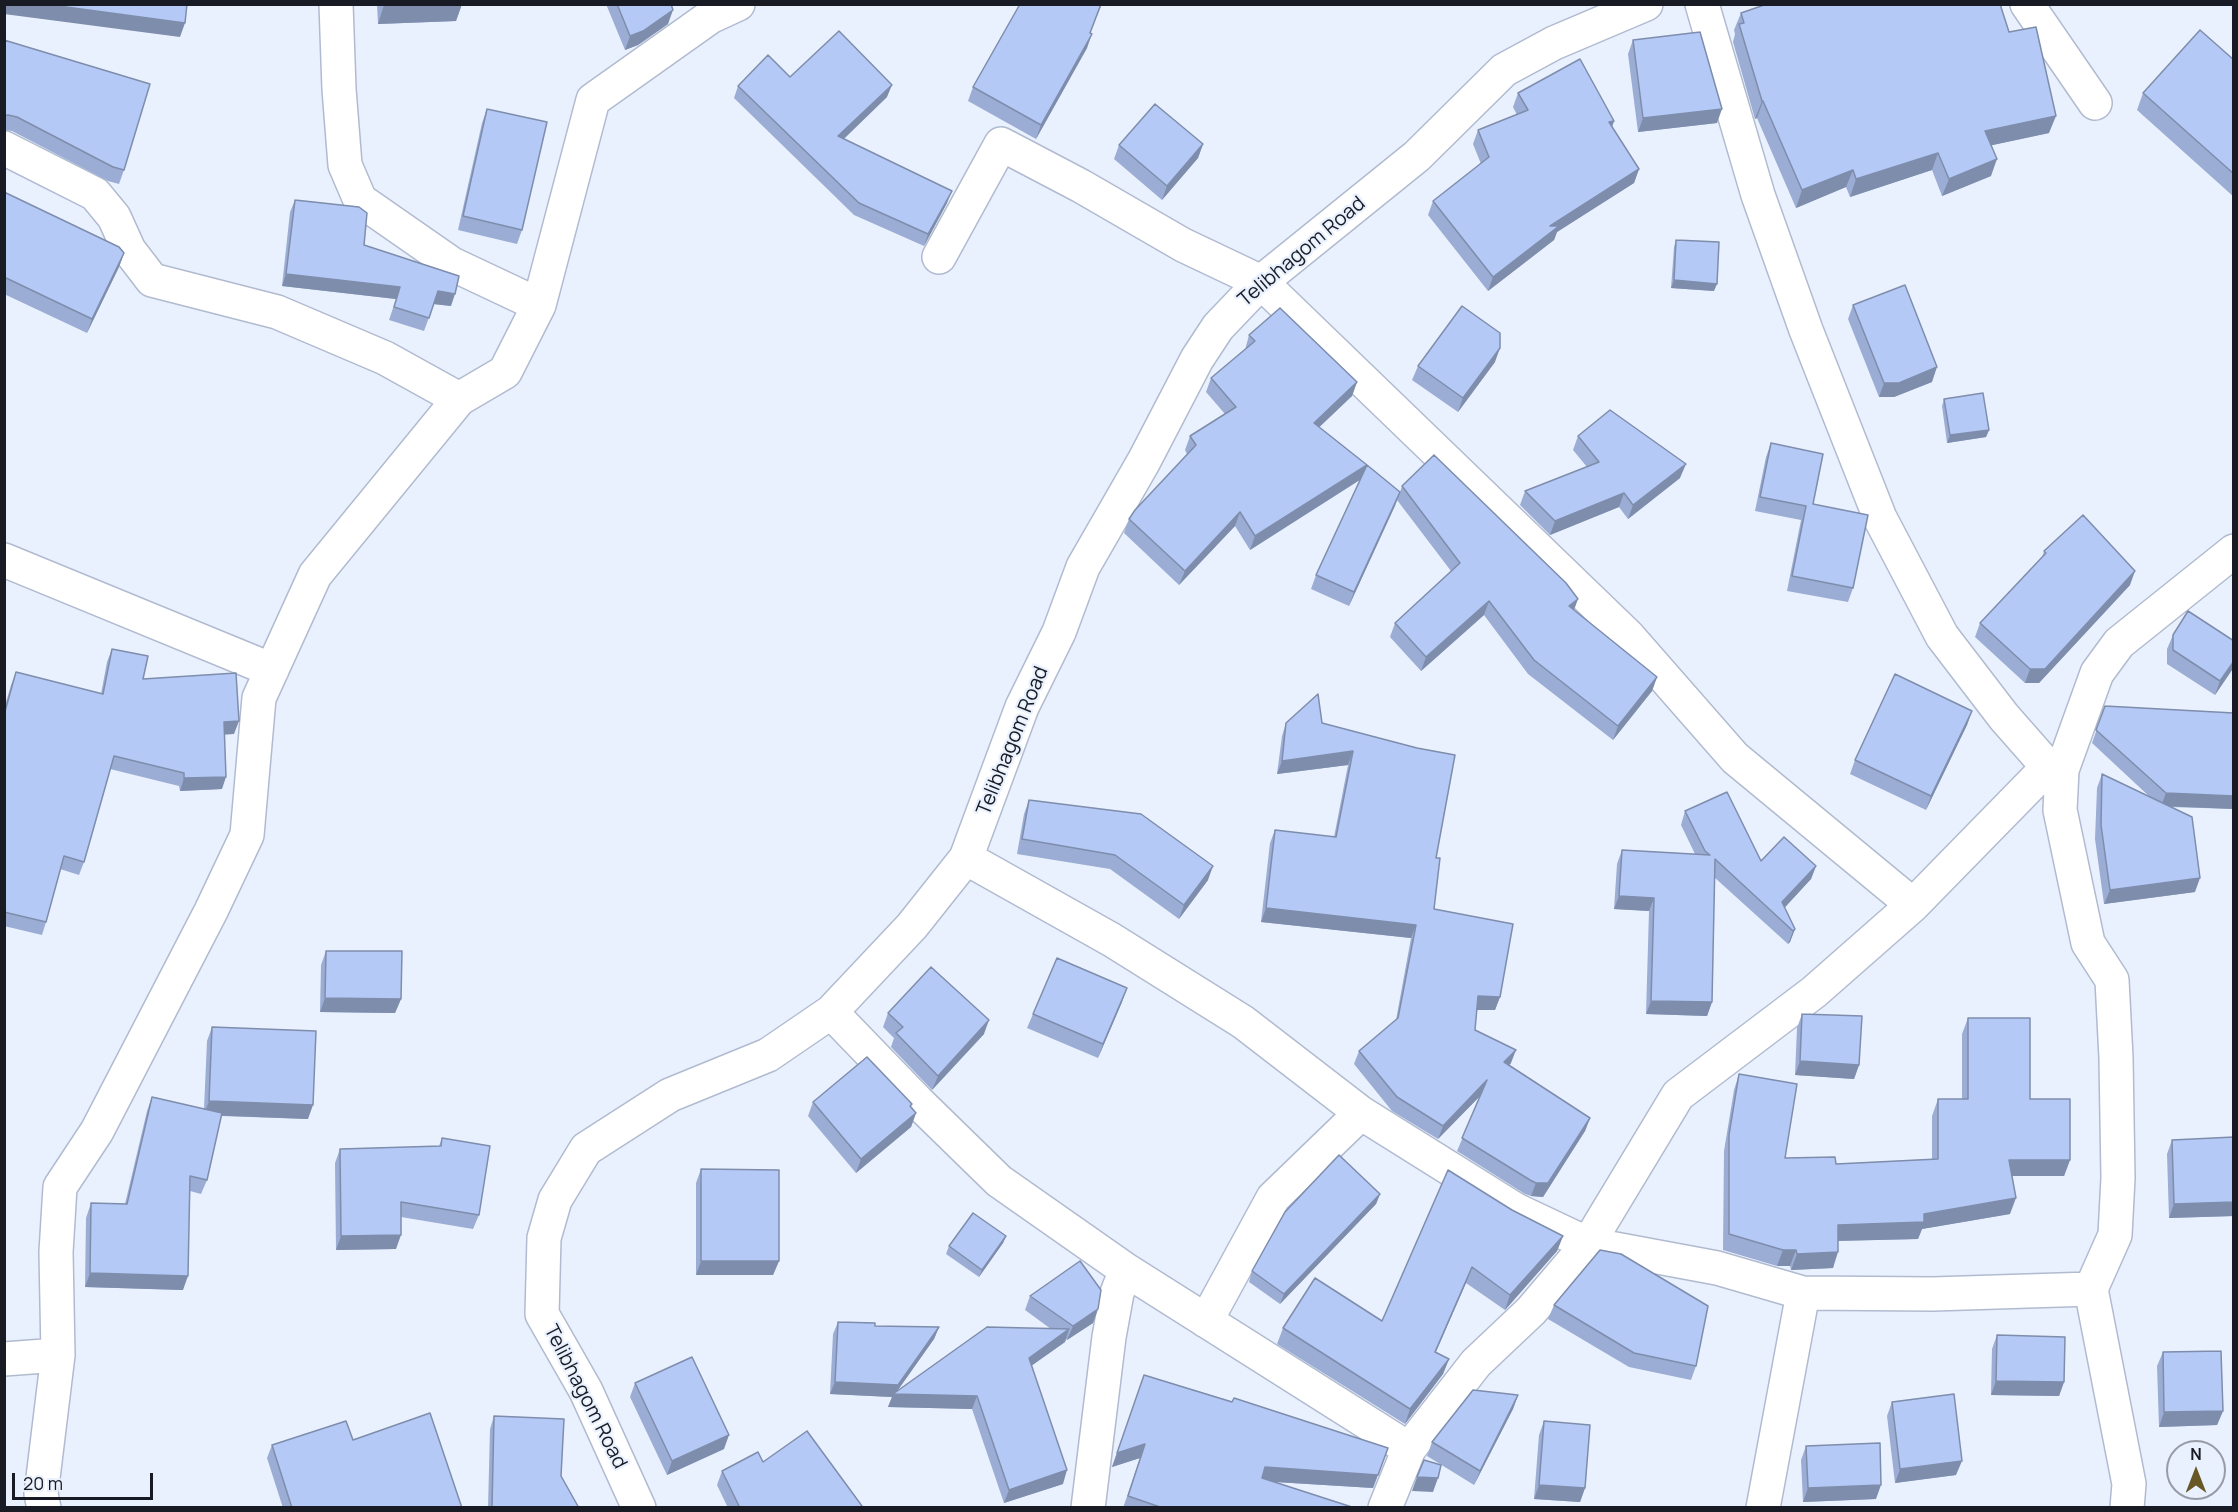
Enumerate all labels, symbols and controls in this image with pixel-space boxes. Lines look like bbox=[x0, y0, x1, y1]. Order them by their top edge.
street label: Telibhagom Road bbox=[1234, 192, 1370, 312]
street label: Telibhagom Road bbox=[972, 663, 1054, 819]
street label: Telibhagom Road bbox=[538, 1321, 632, 1473]
north arrow bbox=[2166, 1440, 2226, 1500]
text: N bbox=[2190, 1443, 2202, 1465]
scale bar bbox=[15, 1461, 156, 1499]
text: 20 m bbox=[23, 1471, 63, 1495]

